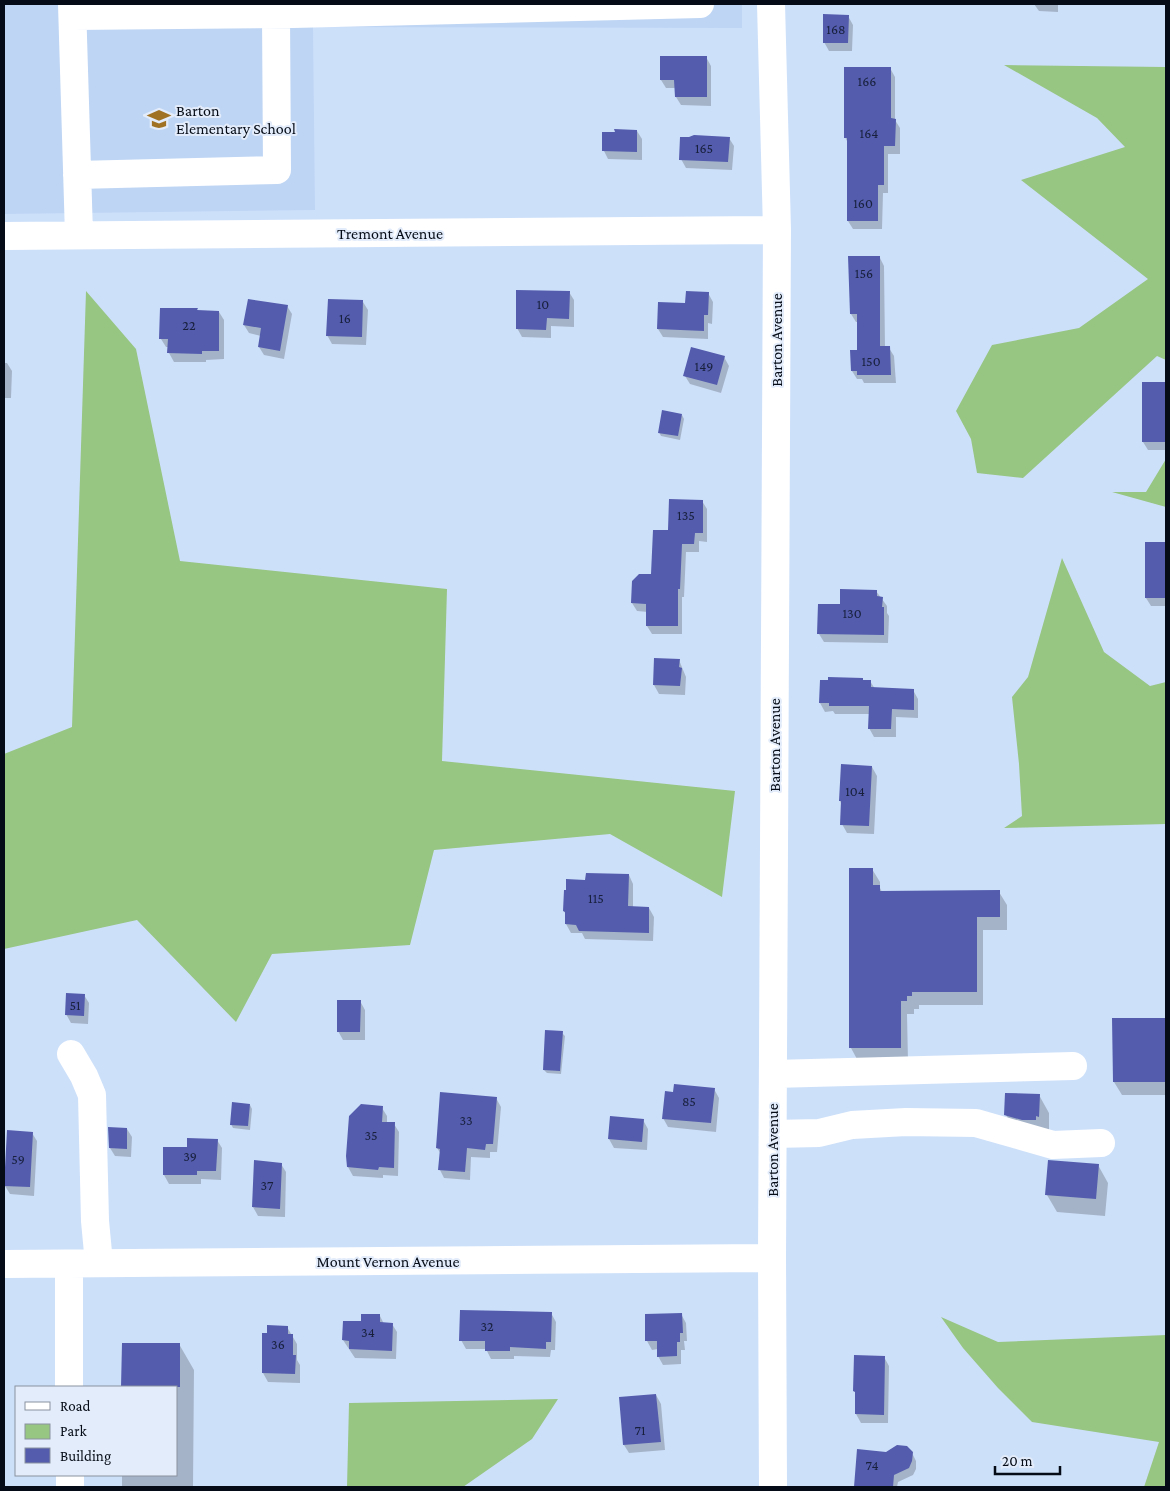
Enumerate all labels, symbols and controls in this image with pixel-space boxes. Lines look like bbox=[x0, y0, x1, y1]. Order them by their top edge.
house number: 168 bbox=[826, 21, 846, 37]
house number: 166 bbox=[858, 73, 876, 89]
place label: Barton Elementary School bbox=[176, 102, 296, 138]
school or university icon: Barton Elementary School bbox=[146, 106, 172, 132]
house number: 164 bbox=[860, 125, 878, 141]
house number: 165 bbox=[695, 140, 713, 156]
house number: 160 bbox=[853, 195, 873, 211]
street label: Tremont Avenue bbox=[337, 225, 443, 242]
house number: 156 bbox=[855, 265, 873, 281]
street label: Barton Avenue bbox=[768, 293, 785, 387]
house number: 10 bbox=[537, 296, 549, 312]
house number: 16 bbox=[339, 310, 351, 326]
house number: 22 bbox=[182, 317, 196, 333]
house number: 150 bbox=[861, 353, 881, 369]
house number: 149 bbox=[695, 358, 713, 374]
house number: 135 bbox=[677, 507, 695, 523]
house number: 130 bbox=[842, 605, 862, 621]
street label: Barton Avenue bbox=[766, 698, 783, 792]
house number: 104 bbox=[845, 783, 865, 799]
house number: 115 bbox=[588, 890, 604, 906]
house number: 51 bbox=[69, 997, 81, 1013]
house number: 85 bbox=[682, 1093, 696, 1109]
street label: Barton Avenue bbox=[764, 1103, 781, 1197]
house number: 33 bbox=[459, 1112, 473, 1128]
house number: 35 bbox=[364, 1127, 378, 1143]
house number: 39 bbox=[183, 1148, 197, 1164]
house number: 59 bbox=[11, 1151, 25, 1167]
house number: 37 bbox=[261, 1177, 274, 1193]
street label: Mount Vernon Avenue bbox=[316, 1253, 460, 1270]
house number: 32 bbox=[480, 1318, 494, 1334]
house number: 34 bbox=[361, 1324, 375, 1340]
house number: 36 bbox=[271, 1336, 285, 1352]
legend bbox=[15, 1386, 178, 1476]
text: Road bbox=[60, 1398, 91, 1414]
house number: 71 bbox=[634, 1422, 646, 1438]
text: Park bbox=[60, 1423, 87, 1439]
scale bar bbox=[995, 1444, 1060, 1476]
text: Building bbox=[60, 1448, 111, 1465]
text: 20 m bbox=[1002, 1453, 1033, 1469]
house number: 74 bbox=[865, 1457, 879, 1473]

